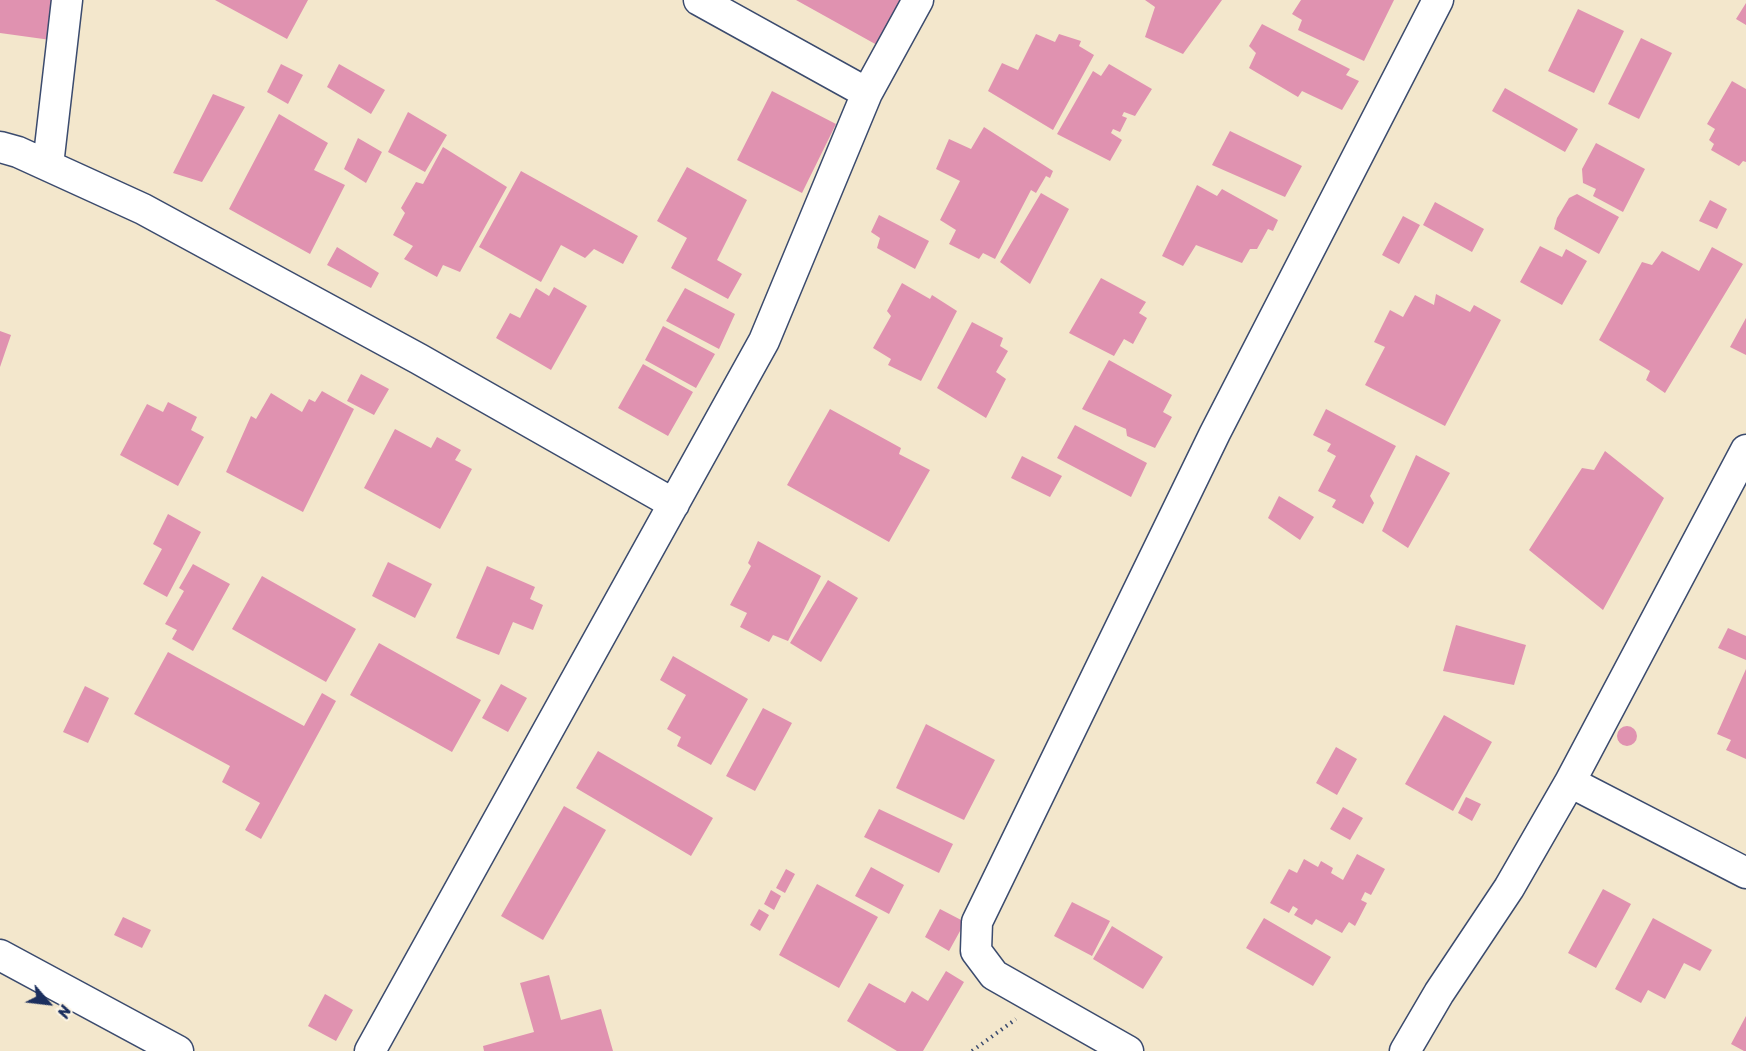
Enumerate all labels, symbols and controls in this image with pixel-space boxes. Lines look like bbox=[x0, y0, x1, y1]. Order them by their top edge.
north arrow bbox=[18, 973, 78, 1033]
text: N bbox=[49, 1000, 80, 1023]

